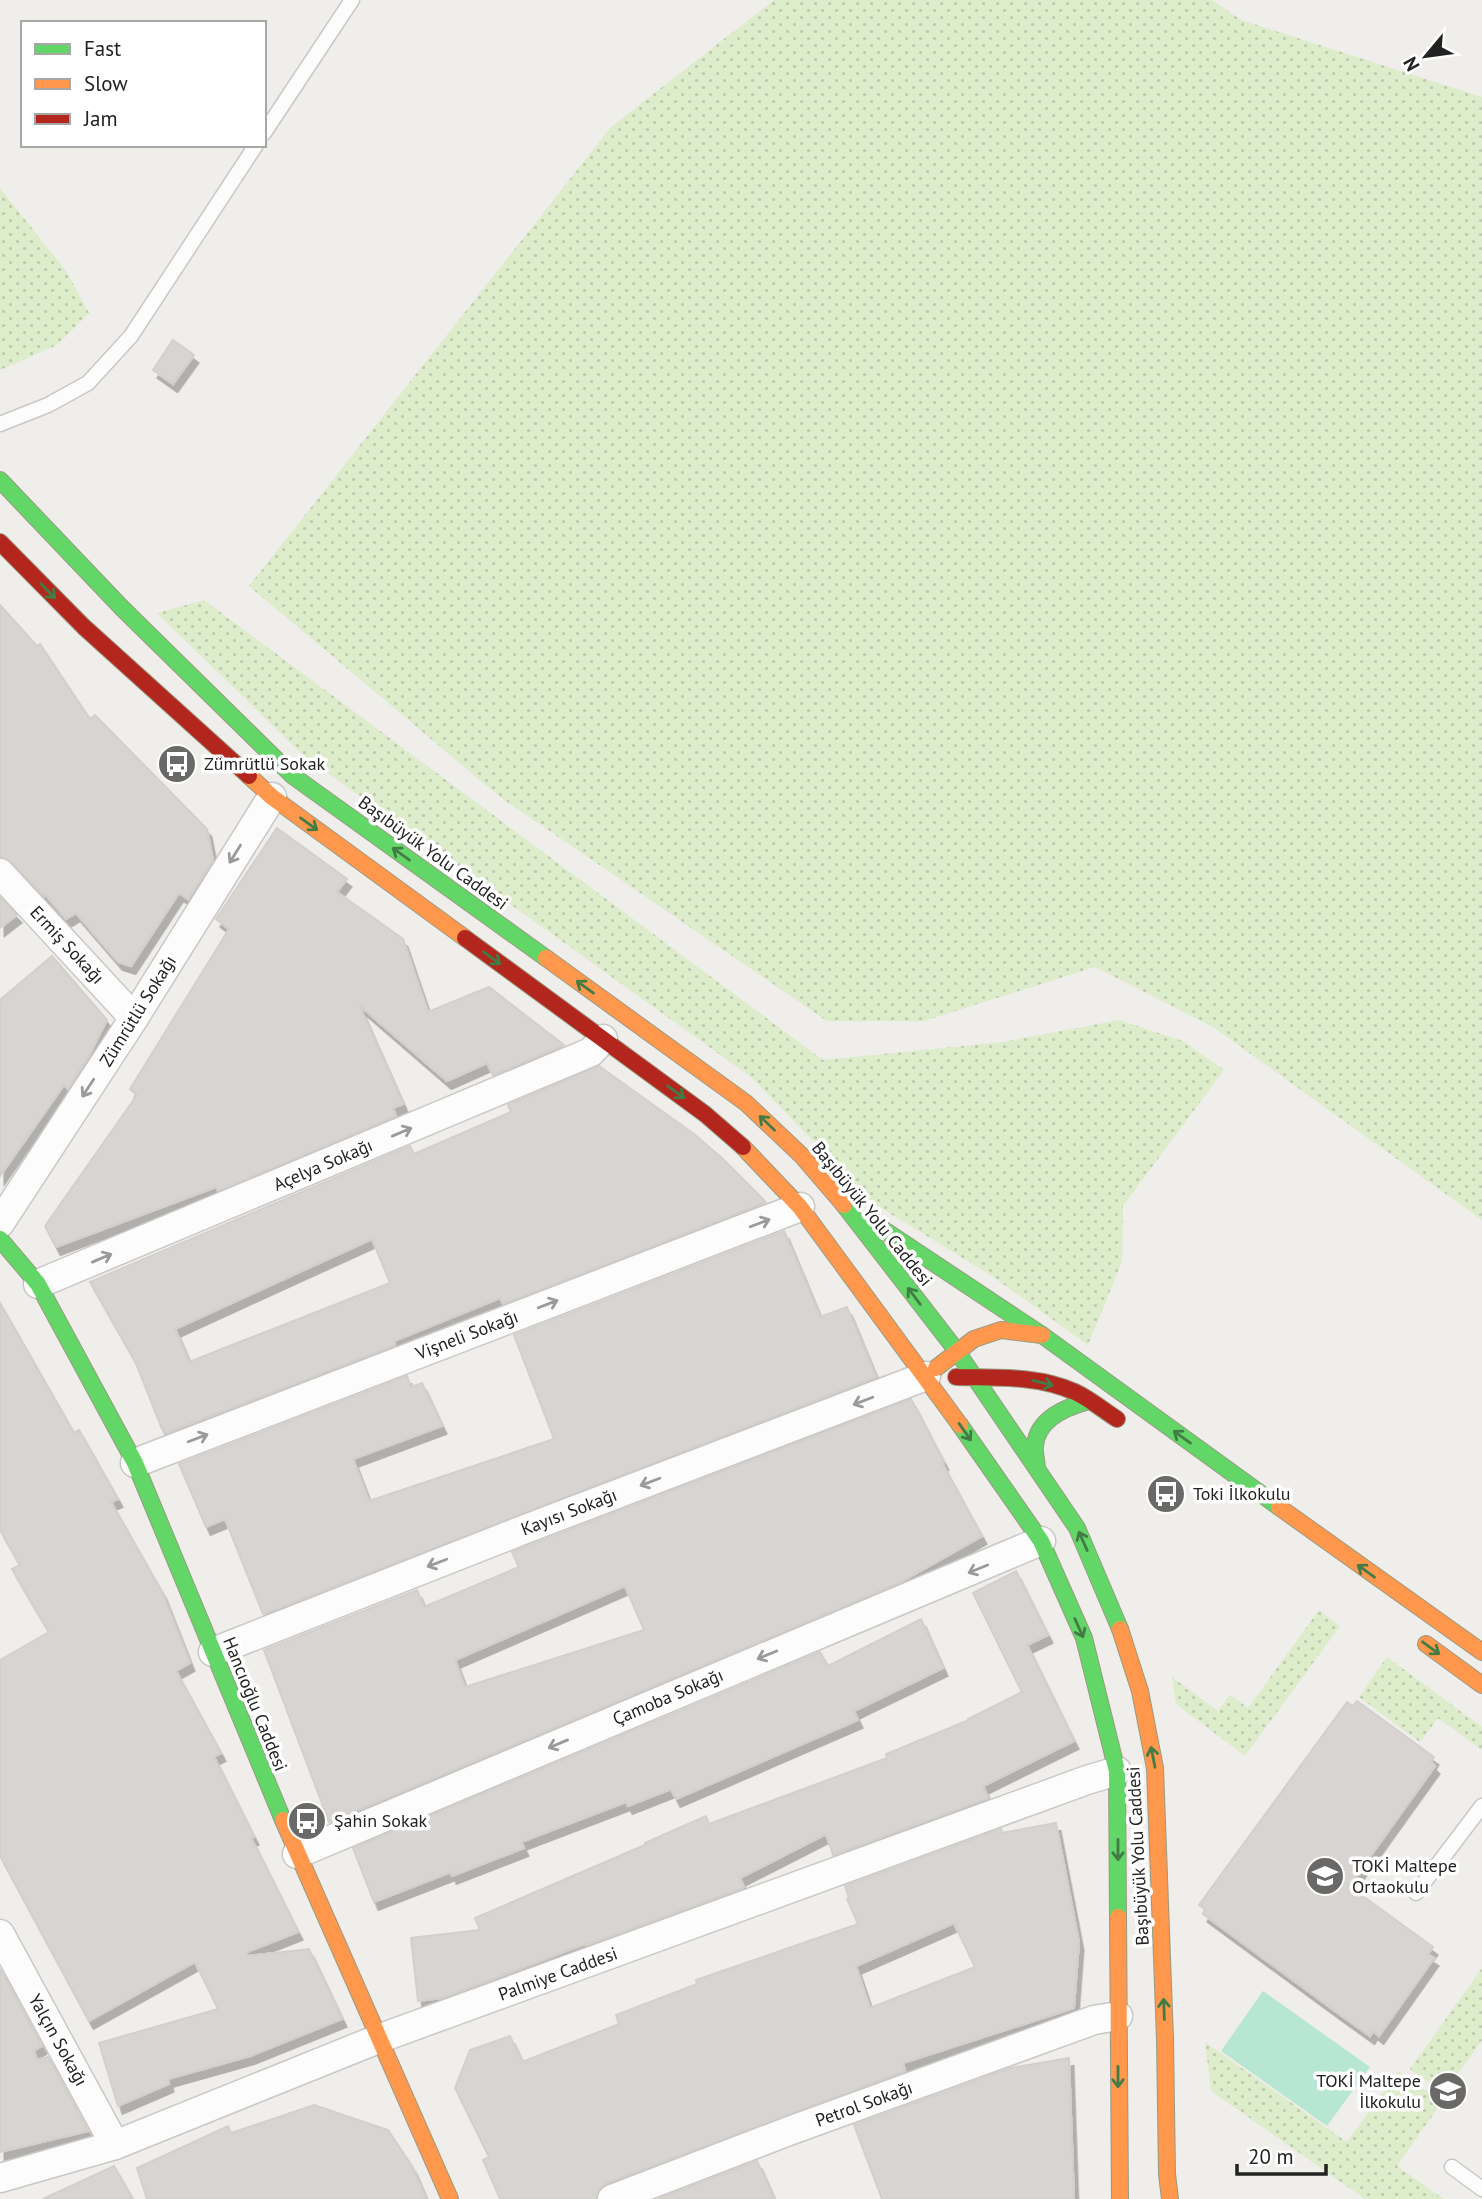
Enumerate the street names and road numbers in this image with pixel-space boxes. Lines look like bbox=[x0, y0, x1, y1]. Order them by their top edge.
street label: Başıbüyük Yolu Caddesi bbox=[354, 791, 513, 915]
street label: Ermiş Sokağı bbox=[25, 901, 109, 989]
street label: Zümrütlü Sokağı bbox=[94, 951, 181, 1071]
street label: Açelya Sokağı bbox=[270, 1133, 376, 1196]
street label: Başıbüyük Yolu Caddesi bbox=[807, 1137, 938, 1291]
street label: Vişneli Sokağı bbox=[411, 1304, 521, 1365]
street label: Kayısı Sokağı bbox=[518, 1483, 620, 1540]
street label: Hancıoğlu Caddesi bbox=[218, 1633, 293, 1774]
street label: Çamoba Sokağı bbox=[609, 1663, 727, 1730]
street label: Başıbüyük Yolu Caddesi bbox=[1121, 1766, 1154, 1946]
street label: Palmiye Caddesi bbox=[495, 1941, 621, 2006]
street label: Yalçın Sokağı bbox=[24, 1990, 93, 2090]
street label: Petrol Sokağı bbox=[812, 2075, 916, 2132]

